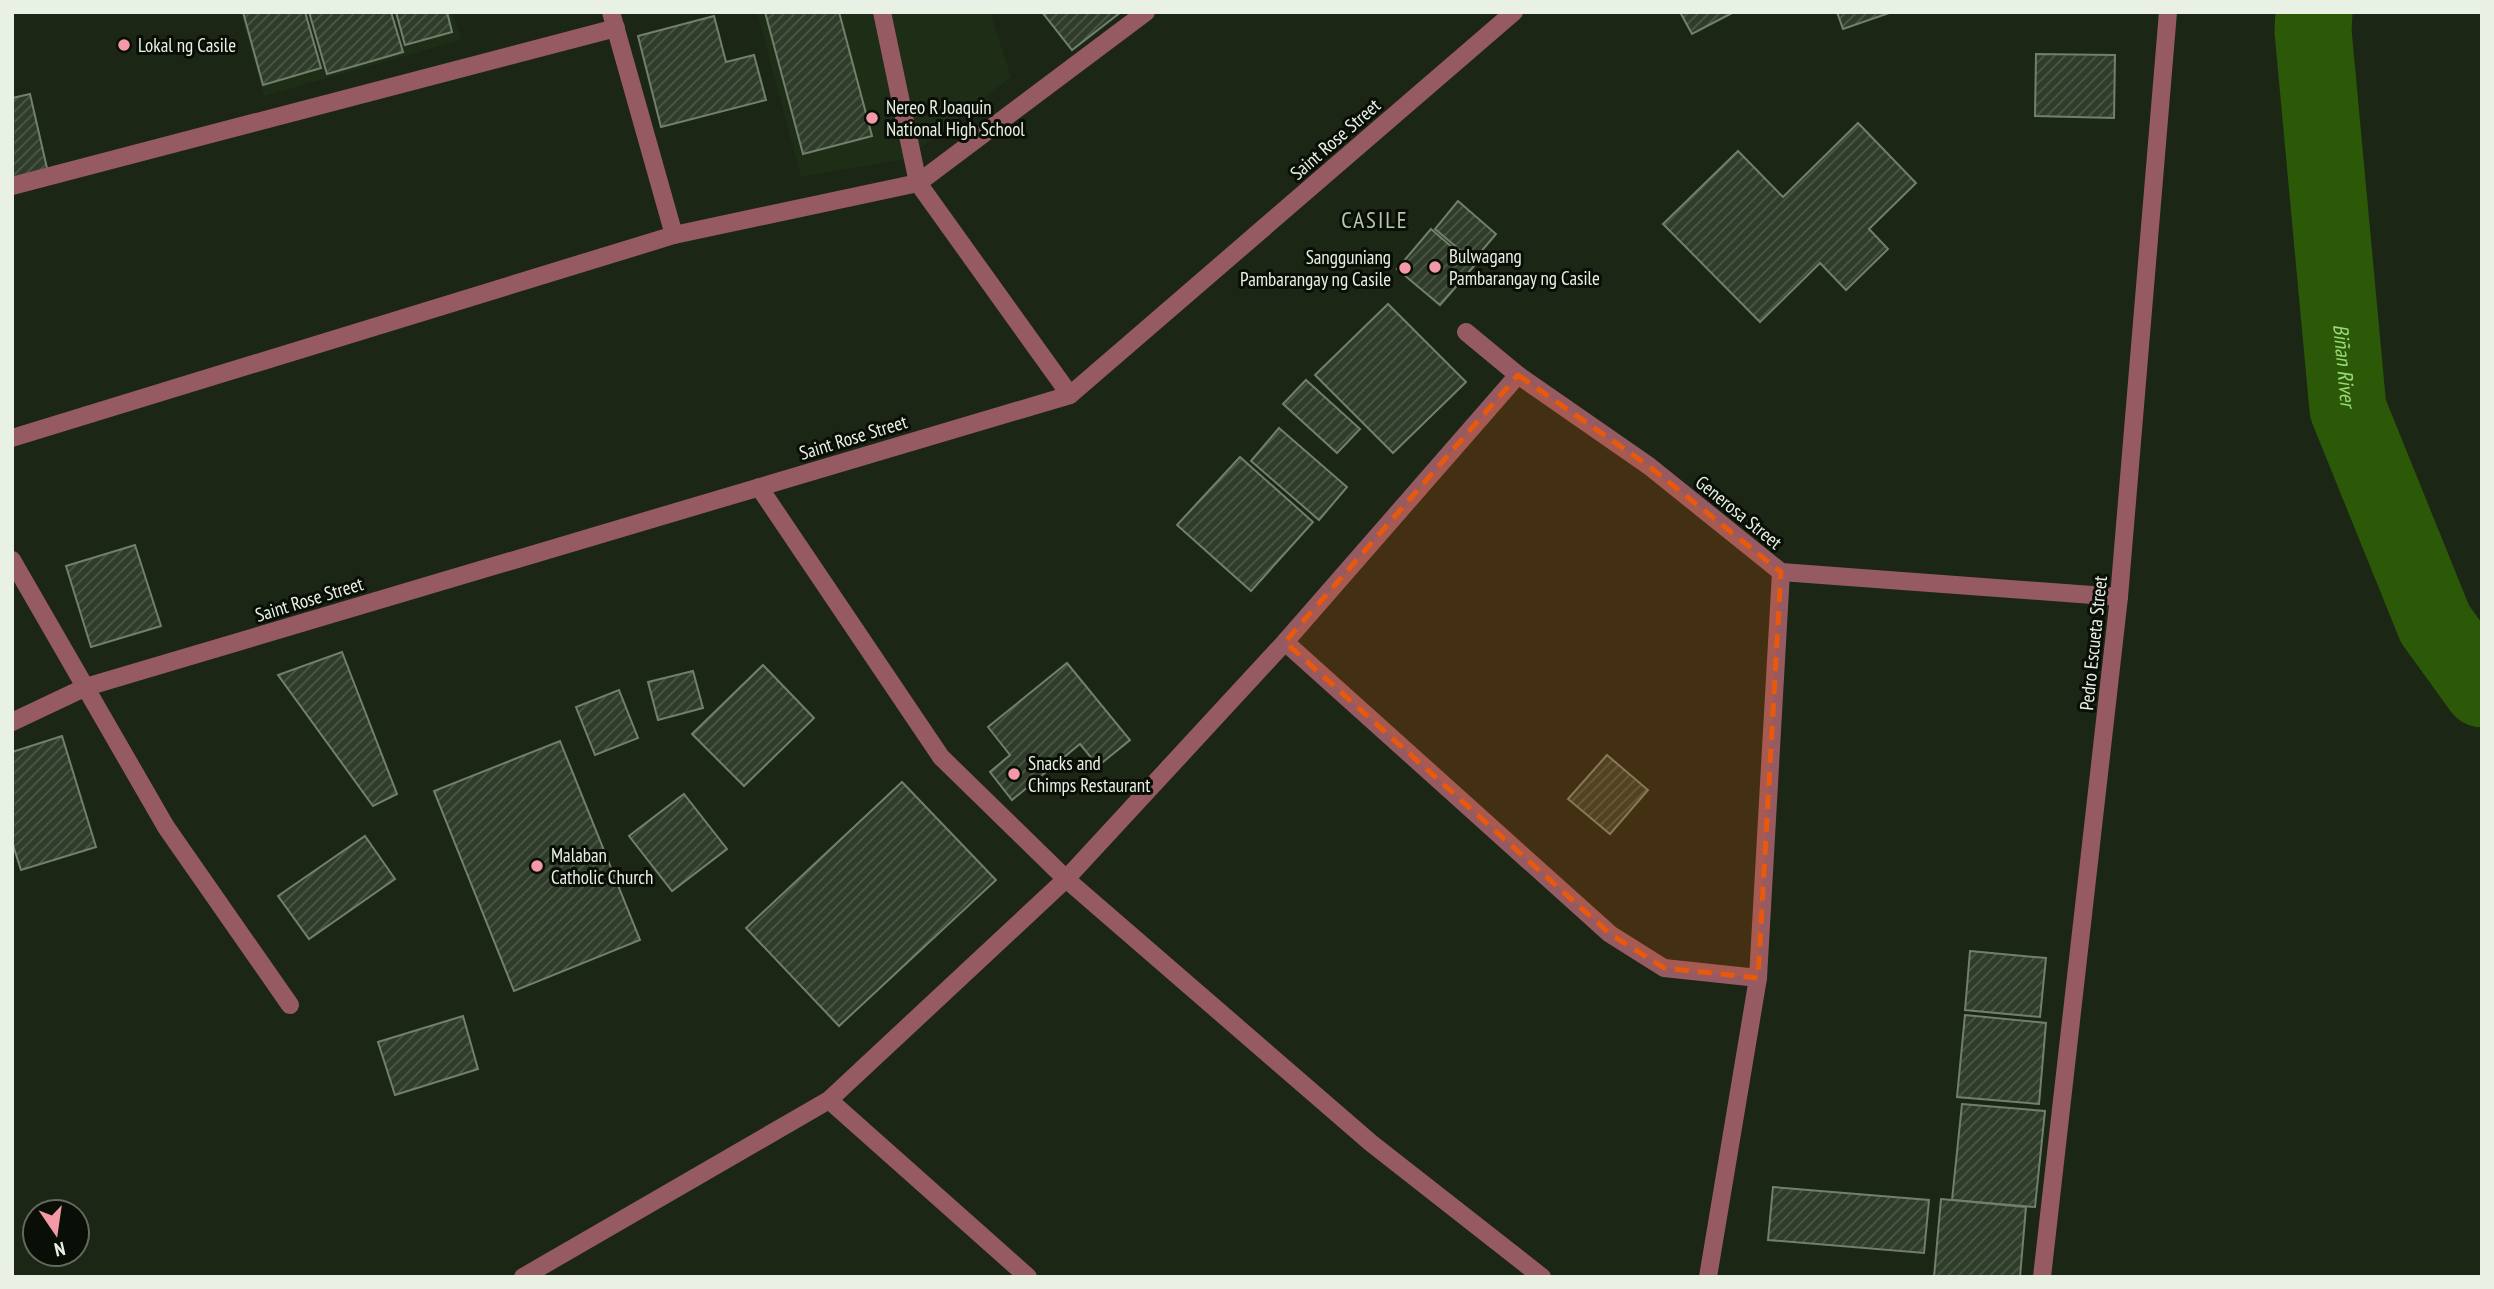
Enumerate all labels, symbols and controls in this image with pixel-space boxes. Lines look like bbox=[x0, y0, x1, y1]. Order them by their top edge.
place label: Lokal ng Casile bbox=[138, 33, 236, 57]
marker: Lokal ng Casile bbox=[116, 37, 132, 53]
street label: Saint Rose Street bbox=[1285, 93, 1386, 185]
place label: Nereo R Joaquin National High School bbox=[886, 95, 1025, 141]
marker: Nereo R Joaquin National High School bbox=[864, 110, 880, 126]
district label: CASILE bbox=[1341, 205, 1409, 234]
place label: Bulwagang Pambarangay ng Casile bbox=[1449, 244, 1600, 290]
place label: Sangguniang Pambarangay ng Casile bbox=[1240, 245, 1391, 291]
marker: Bulwagang Pambarangay ng Casile bbox=[1427, 259, 1443, 275]
marker: Sangguniang Pambarangay ng Casile bbox=[1397, 260, 1413, 276]
water label: Biñan River bbox=[2327, 323, 2362, 411]
street label: Saint Rose Street bbox=[796, 409, 911, 465]
street label: Generosa Street bbox=[1691, 470, 1788, 555]
street label: Saint Rose Street bbox=[252, 571, 367, 627]
street label: Pedro Escueta Street bbox=[2074, 574, 2112, 711]
place label: Snacks and Chimps Restaurant bbox=[1028, 751, 1151, 797]
marker: Snacks and Chimps Restaurant bbox=[1006, 766, 1022, 782]
place label: Malaban Catholic Church bbox=[551, 843, 653, 889]
marker: Malaban Catholic Church bbox=[529, 858, 545, 874]
north arrow bbox=[21, 1198, 91, 1268]
text: N bbox=[52, 1237, 68, 1262]

